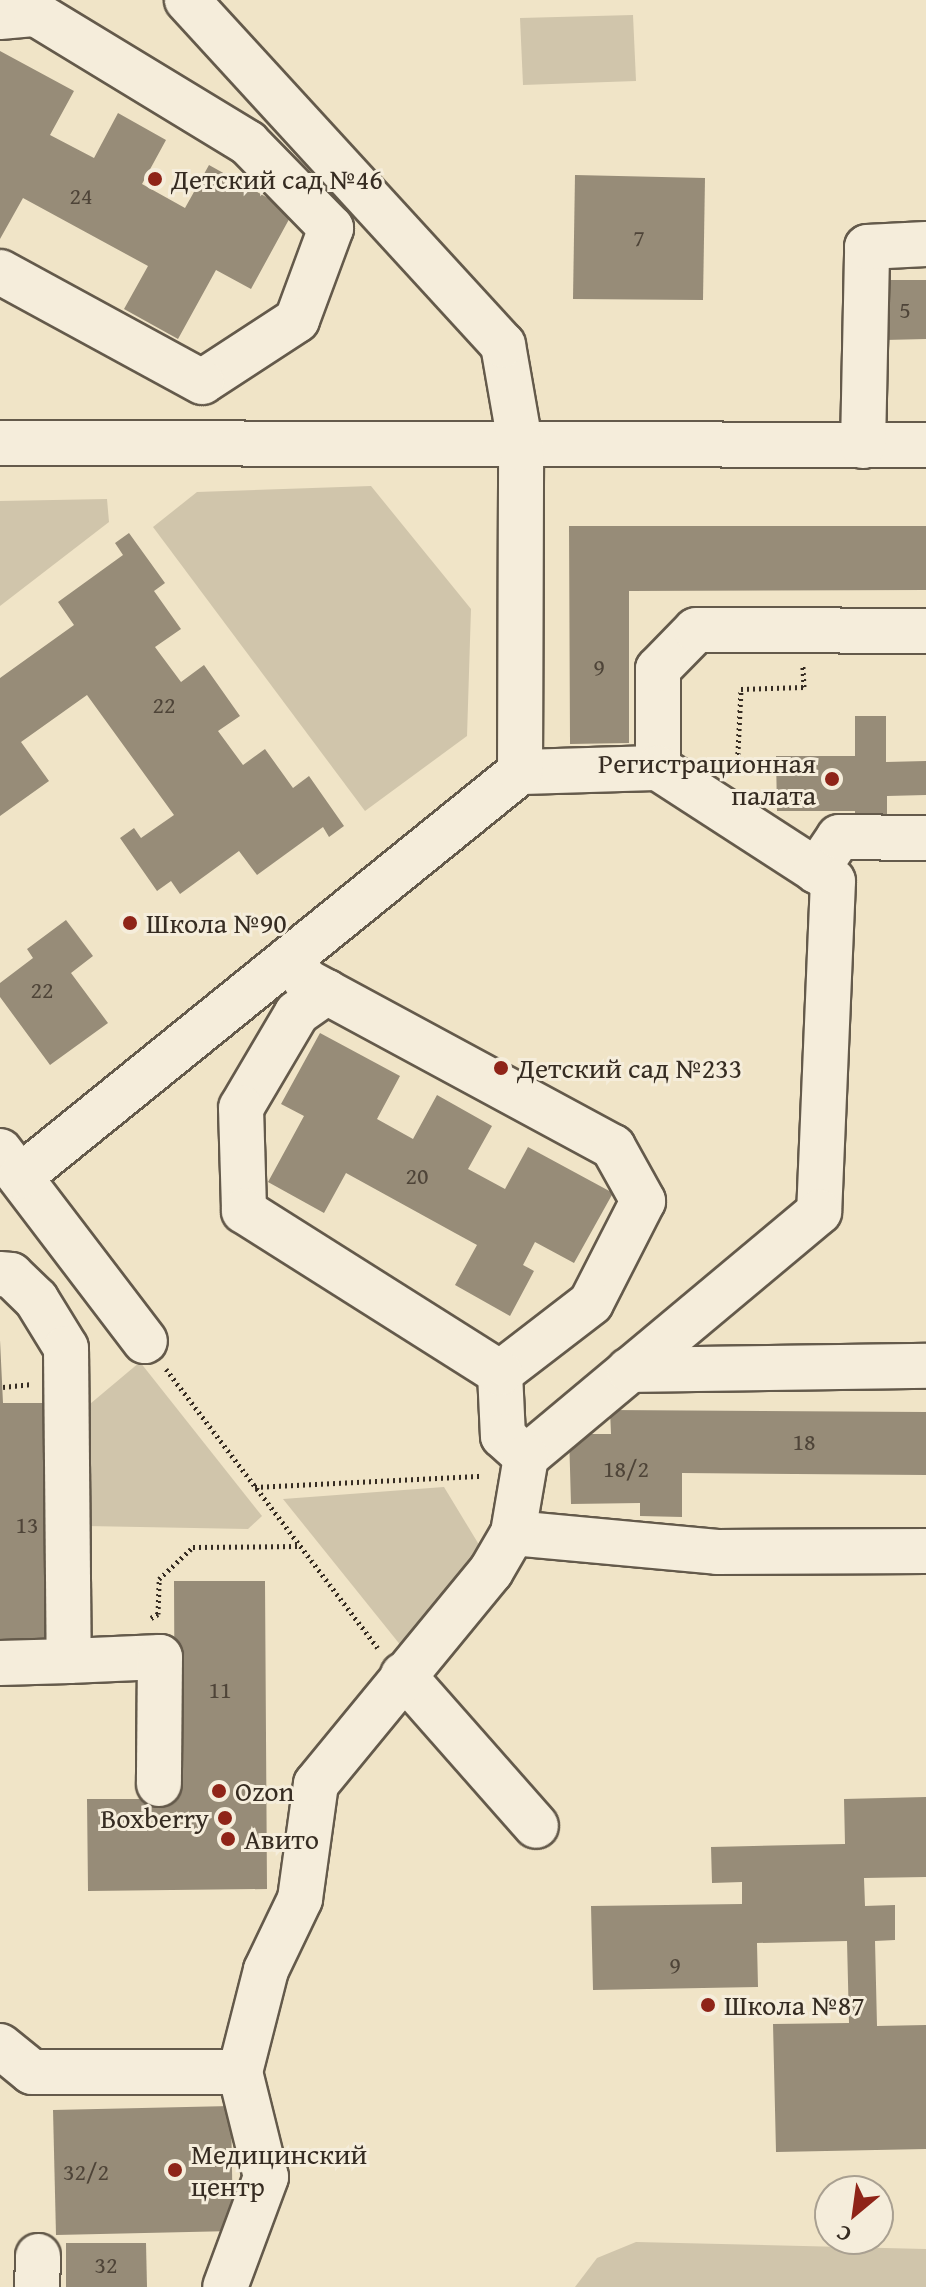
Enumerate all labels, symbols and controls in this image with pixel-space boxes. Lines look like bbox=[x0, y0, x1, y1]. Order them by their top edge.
place label: Детский сад №46 bbox=[171, 162, 383, 196]
marker: Детский сад №46 bbox=[146, 170, 164, 188]
house number: 24 bbox=[69, 182, 93, 210]
house number: 7 bbox=[633, 224, 645, 252]
house number: 5 bbox=[899, 296, 911, 324]
house number: 9 bbox=[593, 653, 605, 681]
house number: 22 bbox=[152, 691, 176, 719]
place label: Регистрационная палата bbox=[598, 746, 816, 812]
marker: Регистрационная палата bbox=[823, 770, 841, 788]
place label: Школа №90 bbox=[146, 906, 287, 940]
marker: Школа №90 bbox=[121, 914, 139, 932]
house number: 22 bbox=[30, 976, 54, 1004]
place label: Детский сад №233 bbox=[517, 1051, 742, 1085]
marker: Детский сад №233 bbox=[492, 1059, 510, 1077]
house number: 20 bbox=[405, 1162, 429, 1190]
house number: 18 bbox=[792, 1428, 816, 1456]
house number: 18/2 bbox=[603, 1455, 649, 1483]
house number: 13 bbox=[15, 1511, 39, 1539]
house number: 11 bbox=[208, 1676, 232, 1704]
place label: Ozon bbox=[235, 1774, 294, 1808]
marker: Ozon bbox=[210, 1782, 228, 1800]
place label: Boxberry bbox=[100, 1801, 209, 1835]
marker: Boxberry bbox=[216, 1809, 234, 1827]
place label: Авито bbox=[244, 1822, 319, 1856]
marker: Авито bbox=[219, 1830, 237, 1848]
house number: 9 bbox=[669, 1951, 681, 1979]
place label: Школа №87 bbox=[724, 1988, 865, 2022]
marker: Школа №87 bbox=[699, 1996, 717, 2014]
place label: Медицинский центр bbox=[191, 2137, 367, 2203]
house number: 32/2 bbox=[63, 2158, 109, 2186]
marker: Медицинский центр bbox=[166, 2161, 184, 2179]
north arrow bbox=[814, 2175, 894, 2255]
text: С bbox=[830, 2217, 857, 2251]
house number: 32 bbox=[94, 2251, 118, 2279]

